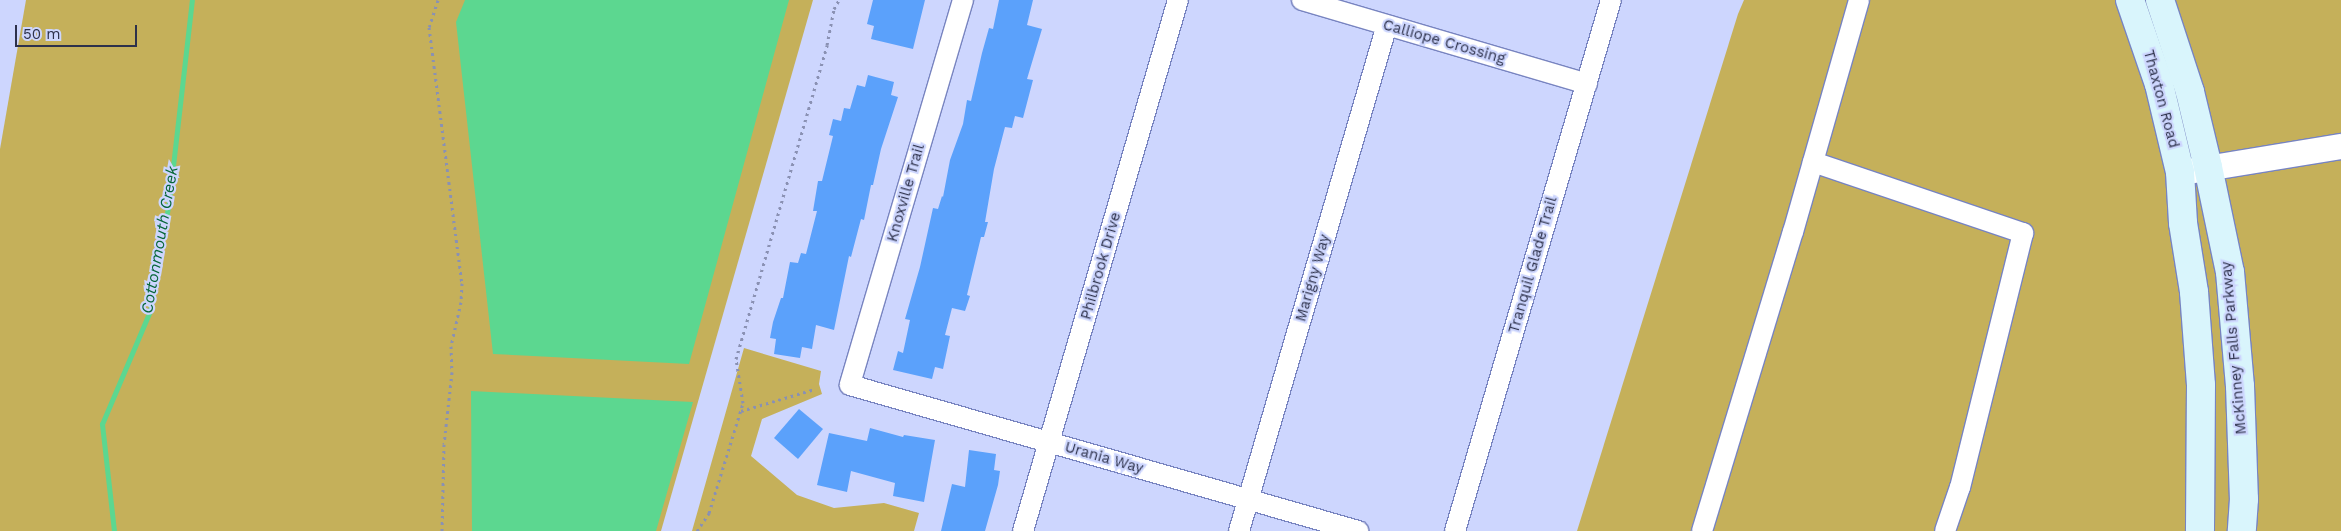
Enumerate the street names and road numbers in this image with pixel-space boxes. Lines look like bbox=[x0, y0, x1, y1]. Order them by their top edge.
street label: Calliope Crossing bbox=[1381, 16, 1507, 68]
street label: Thaxton Road bbox=[2139, 48, 2183, 150]
street label: Knoxville Trail bbox=[883, 142, 929, 244]
street label: Tranquil Glade Trail bbox=[1505, 194, 1561, 336]
street label: Philbrook Drive bbox=[1077, 210, 1125, 322]
street label: Marigny Way bbox=[1292, 232, 1334, 324]
street label: McKinney Falls Parkway bbox=[2217, 260, 2251, 436]
street label: Urania Way bbox=[1062, 438, 1146, 478]

